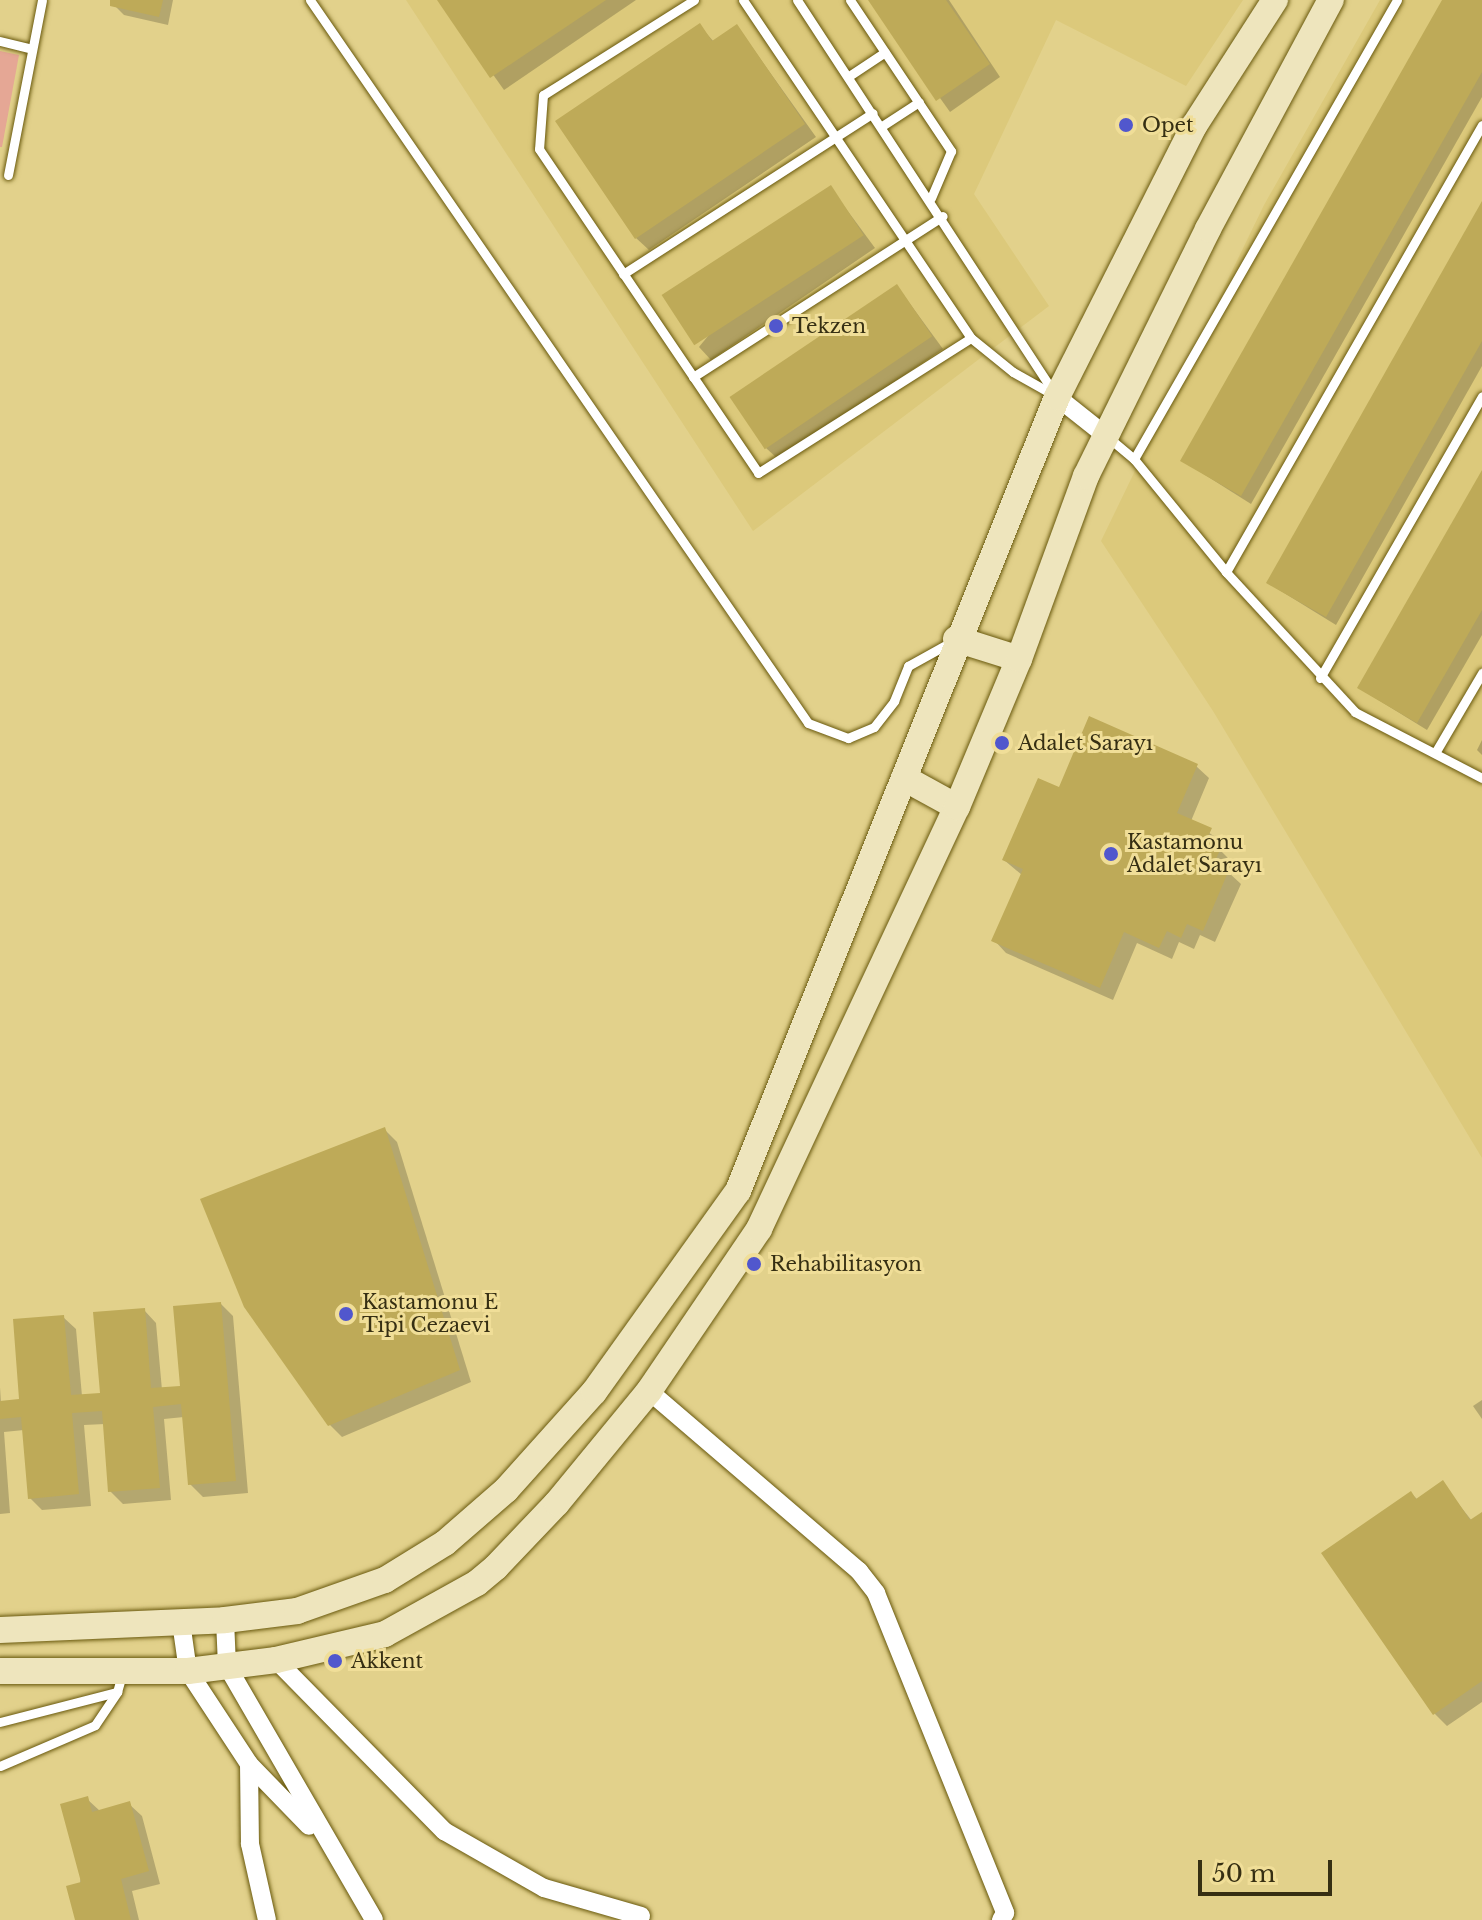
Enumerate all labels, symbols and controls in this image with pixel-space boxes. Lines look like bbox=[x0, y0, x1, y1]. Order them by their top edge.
place label: Opet bbox=[1142, 113, 1194, 137]
marker: Opet bbox=[1117, 116, 1135, 134]
place label: Tekzen bbox=[792, 314, 866, 338]
marker: Tekzen bbox=[767, 317, 785, 335]
place label: Adalet Sarayı bbox=[1018, 731, 1153, 755]
marker: Adalet Sarayı bbox=[993, 734, 1011, 752]
place label: Kastamonu Adalet Sarayı bbox=[1127, 830, 1262, 877]
marker: Kastamonu Adalet Sarayı bbox=[1102, 845, 1120, 863]
place label: Rehabilitasyon bbox=[770, 1252, 922, 1276]
marker: Rehabilitasyon bbox=[745, 1255, 763, 1273]
place label: Kastamonu E Tipi Cezaevi bbox=[362, 1290, 498, 1337]
marker: Kastamonu E Tipi Cezaevi bbox=[337, 1305, 355, 1323]
place label: Akkent bbox=[351, 1649, 423, 1673]
marker: Akkent bbox=[326, 1652, 344, 1670]
scale bar bbox=[1202, 1844, 1336, 1894]
text: 50 m bbox=[1212, 1859, 1275, 1888]

